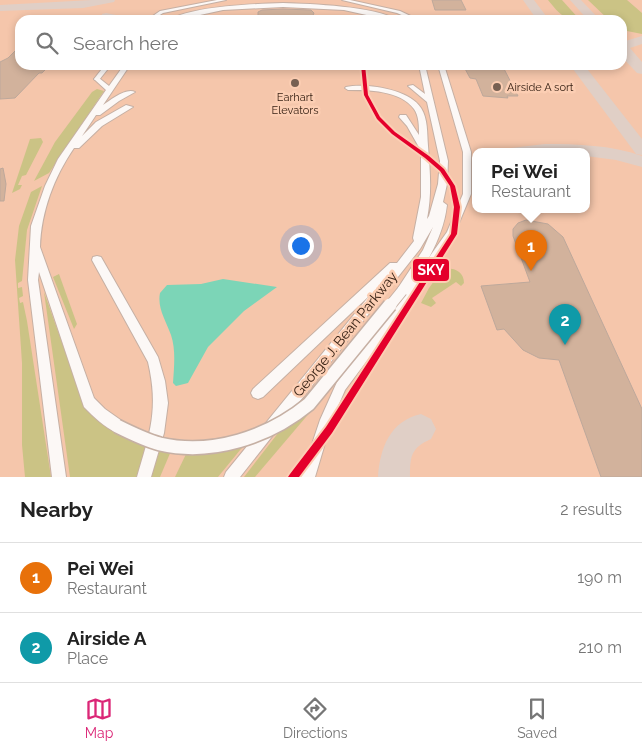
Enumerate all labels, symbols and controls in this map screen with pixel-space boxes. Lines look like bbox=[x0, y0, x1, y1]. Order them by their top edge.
search box bbox=[15, 15, 627, 70]
icon: search bbox=[33, 29, 61, 57]
text: Search here bbox=[73, 32, 179, 54]
marker: Earhart Elevators bbox=[289, 77, 301, 89]
marker: Airside A sort bbox=[491, 81, 503, 93]
place label: Airside A sort bbox=[507, 81, 574, 94]
place label: Earhart Elevators bbox=[272, 91, 318, 117]
popup bbox=[472, 148, 590, 213]
text: Pei Wei bbox=[491, 160, 558, 182]
text: Restaurant bbox=[491, 182, 571, 201]
pin: 1 bbox=[515, 230, 547, 271]
your location bbox=[288, 233, 314, 259]
line badge: SKY bbox=[412, 258, 450, 282]
text: SKY bbox=[417, 262, 445, 278]
street label: George J. Bean Parkway bbox=[290, 268, 401, 400]
pin: 2 bbox=[549, 304, 581, 345]
text: Nearby bbox=[20, 497, 93, 522]
text: 2 results bbox=[560, 500, 622, 519]
text: Pei Wei bbox=[67, 557, 134, 579]
text: 1 bbox=[32, 568, 40, 587]
text: 190 m bbox=[577, 568, 622, 587]
text: Restaurant bbox=[67, 579, 147, 598]
text: Airside A bbox=[67, 627, 147, 649]
text: 2 bbox=[31, 638, 41, 657]
text: 210 m bbox=[578, 638, 622, 657]
text: Place bbox=[67, 649, 108, 668]
tab: Map bbox=[85, 695, 113, 741]
tab: Directions bbox=[283, 695, 348, 741]
tab: Saved bbox=[517, 695, 557, 741]

